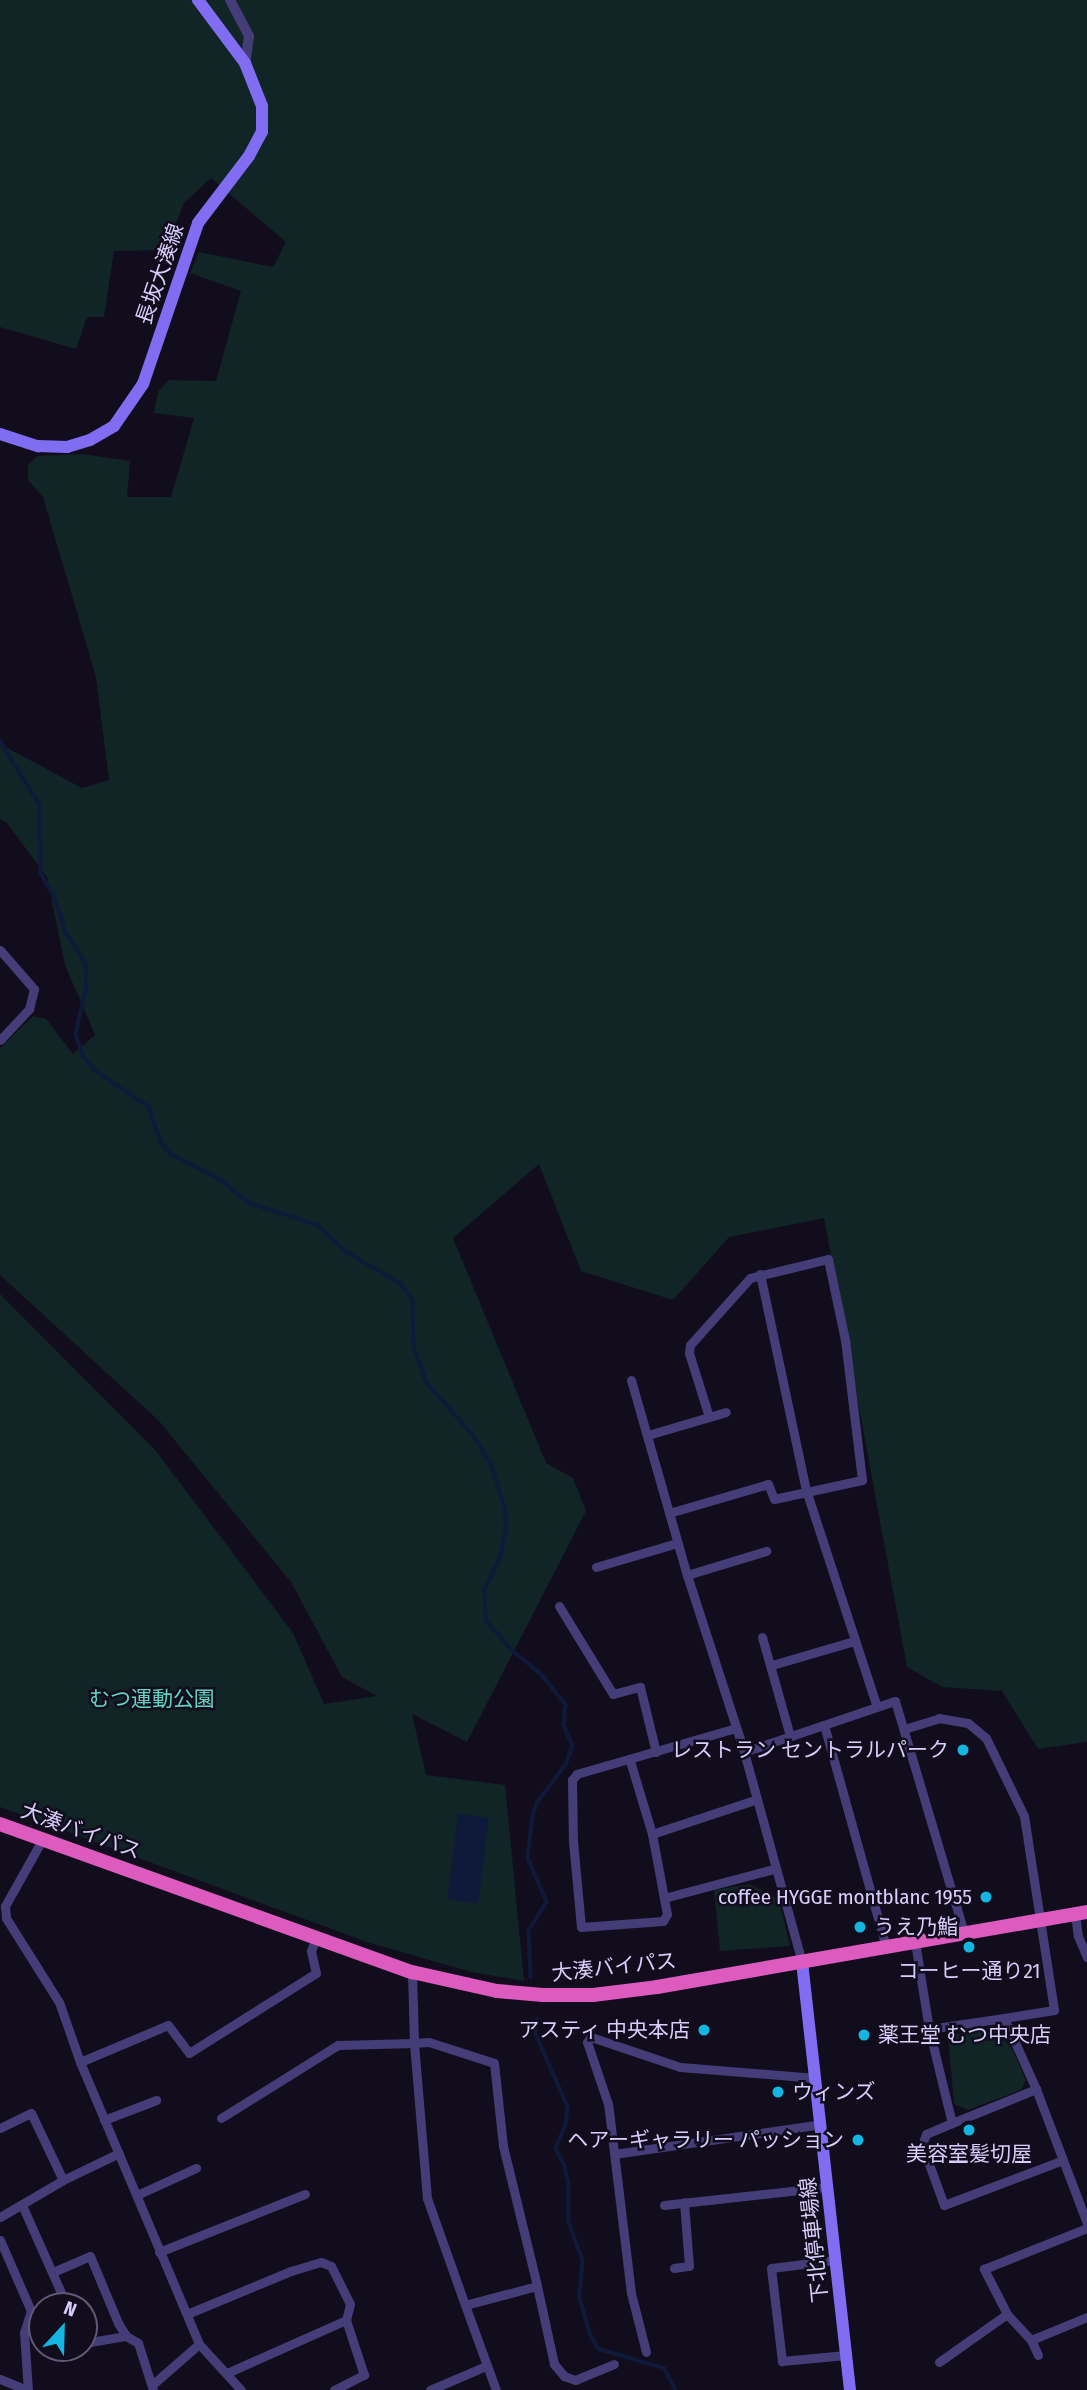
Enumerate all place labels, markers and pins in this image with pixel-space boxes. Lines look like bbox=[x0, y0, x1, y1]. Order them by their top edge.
place label: レストラン セントラルパーク bbox=[671, 1737, 949, 1763]
marker: レストラン セントラルパーク bbox=[955, 1742, 971, 1758]
place label: coffee HYGGE montblanc 1955 bbox=[718, 1884, 972, 1910]
marker: coffee HYGGE montblanc 1955 bbox=[978, 1889, 994, 1905]
place label: うえ乃鮨 bbox=[874, 1914, 958, 1940]
marker: うえ乃鮨 bbox=[852, 1919, 868, 1935]
marker: コーヒー通り21 bbox=[961, 1939, 977, 1955]
place label: コーヒー通り21 bbox=[898, 1958, 1040, 1984]
place label: アスティ 中央本店 bbox=[517, 2017, 690, 2043]
marker: アスティ 中央本店 bbox=[696, 2022, 712, 2038]
place label: 薬王堂 むつ中央店 bbox=[878, 2022, 1051, 2048]
marker: 薬王堂 むつ中央店 bbox=[856, 2027, 872, 2043]
place label: ウィンズ bbox=[792, 2079, 876, 2105]
marker: ウィンズ bbox=[770, 2084, 786, 2100]
marker: 美容室髪切屋 bbox=[961, 2122, 977, 2138]
place label: ヘアーギャラリー パッション bbox=[567, 2127, 844, 2153]
marker: ヘアーギャラリー パッション bbox=[850, 2132, 866, 2148]
place label: 美容室髪切屋 bbox=[906, 2141, 1032, 2167]

